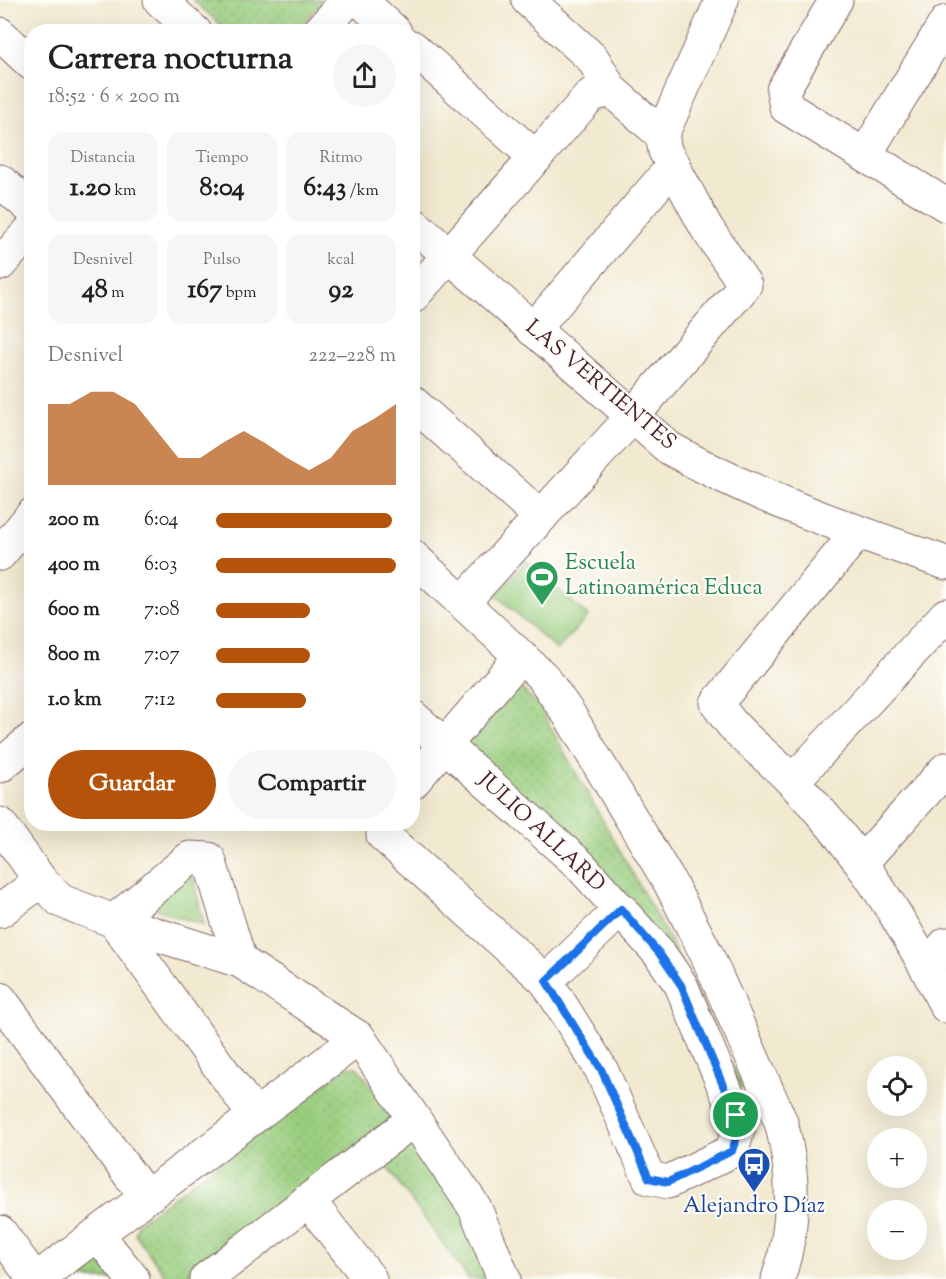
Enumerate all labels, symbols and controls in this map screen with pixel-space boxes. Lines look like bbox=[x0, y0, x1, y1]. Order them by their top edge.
text: Carrera nocturna bbox=[48, 36, 293, 84]
button: share bbox=[333, 44, 396, 107]
text: 18:52 · 6 × 200 m bbox=[48, 83, 180, 112]
text: Distancia bbox=[71, 147, 135, 170]
text: Tiempo bbox=[195, 147, 249, 170]
text: Ritmo bbox=[319, 147, 363, 170]
text: 1.20 bbox=[70, 170, 111, 207]
text: 8:04 bbox=[199, 170, 245, 207]
text: 6:43 bbox=[303, 170, 346, 207]
text: km bbox=[111, 180, 136, 203]
text: /km bbox=[346, 180, 379, 203]
text: Desnivel bbox=[73, 249, 133, 272]
text: Pulso bbox=[203, 249, 241, 272]
text: kcal bbox=[327, 249, 355, 272]
text: 48 bbox=[82, 272, 108, 309]
text: 167 bbox=[188, 272, 222, 309]
text: 92 bbox=[329, 272, 353, 309]
text: m bbox=[108, 282, 124, 305]
text: bpm bbox=[222, 282, 256, 305]
street label: LAS VERTIENTES bbox=[517, 313, 683, 459]
text: Desnivel bbox=[48, 342, 123, 371]
text: 222–228 m bbox=[309, 342, 396, 371]
text: 200 m bbox=[48, 506, 99, 535]
text: 6:04 bbox=[144, 506, 178, 535]
place label: Escuela Latinoamérica Educa bbox=[565, 548, 763, 605]
text: 400 m bbox=[48, 551, 100, 580]
text: 6:03 bbox=[144, 551, 177, 580]
sports icon: Escuela Latinoamérica Educa bbox=[524, 559, 560, 606]
text: 600 m bbox=[48, 596, 100, 625]
text: 7:08 bbox=[144, 596, 180, 625]
text: 800 m bbox=[48, 641, 100, 670]
text: 7:07 bbox=[144, 641, 180, 670]
text: 1.0 km bbox=[48, 686, 102, 715]
text: 7:12 bbox=[144, 686, 175, 715]
button: Guardar bbox=[48, 750, 216, 819]
button: Compartir bbox=[228, 750, 396, 819]
street label: JULIO ALLARD bbox=[469, 765, 612, 901]
map controls bbox=[867, 1056, 927, 1260]
button: locate bbox=[867, 1056, 927, 1116]
pin bbox=[710, 1089, 761, 1140]
icon: arrive bbox=[719, 1098, 752, 1131]
button: + bbox=[867, 1128, 927, 1188]
bus stop icon: Alejandro Díaz bbox=[736, 1146, 772, 1193]
place label: Alejandro Díaz bbox=[683, 1191, 825, 1223]
button: − bbox=[867, 1200, 927, 1260]

